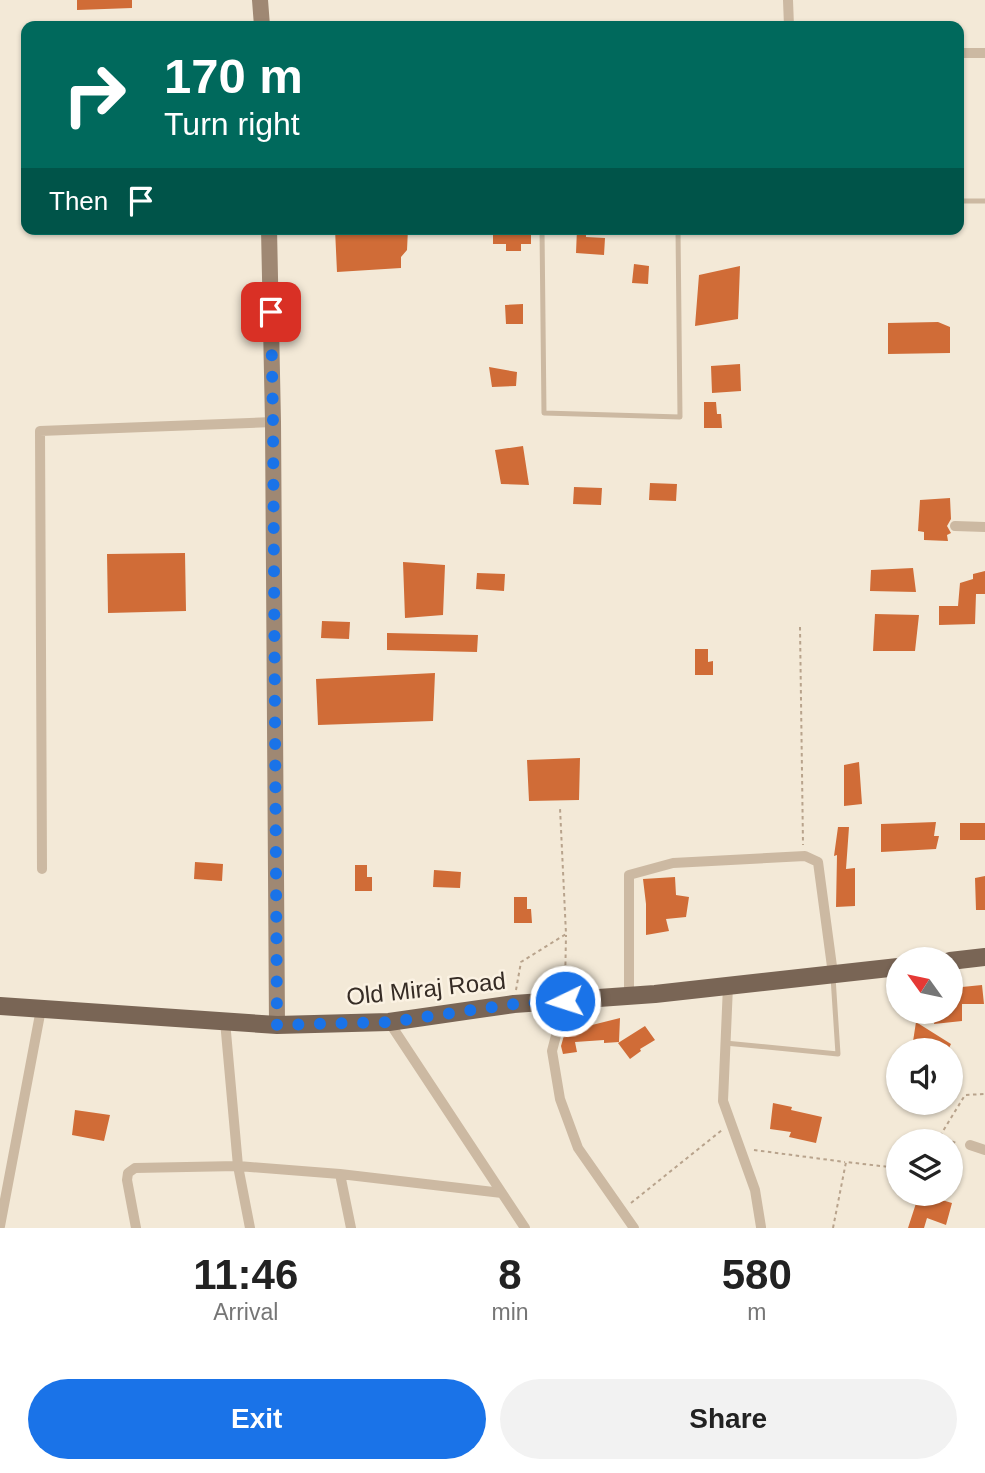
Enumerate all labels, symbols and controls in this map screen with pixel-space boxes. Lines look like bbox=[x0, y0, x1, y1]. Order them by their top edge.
icon: right bbox=[49, 49, 140, 140]
text: 170 m bbox=[164, 49, 303, 103]
text: Turn right bbox=[164, 106, 300, 142]
icon: arrive bbox=[122, 182, 160, 220]
text: Then bbox=[49, 186, 108, 216]
pin bbox=[241, 282, 301, 342]
icon: arrive bbox=[252, 293, 290, 331]
north arrow bbox=[886, 947, 962, 1024]
map controls bbox=[886, 947, 963, 1206]
position arrow bbox=[528, 964, 602, 1038]
street label: Old Miraj Road bbox=[345, 967, 507, 1010]
button: sound bbox=[886, 1038, 963, 1115]
button: layers bbox=[886, 1129, 963, 1206]
text: 11:46 bbox=[193, 1251, 298, 1298]
text: 8 bbox=[498, 1251, 522, 1298]
text: 580 bbox=[722, 1251, 792, 1298]
text: Arrival bbox=[213, 1299, 278, 1325]
text: min bbox=[491, 1299, 529, 1325]
text: m bbox=[747, 1299, 766, 1325]
button: Exit bbox=[28, 1379, 486, 1459]
button: Share bbox=[500, 1379, 957, 1459]

